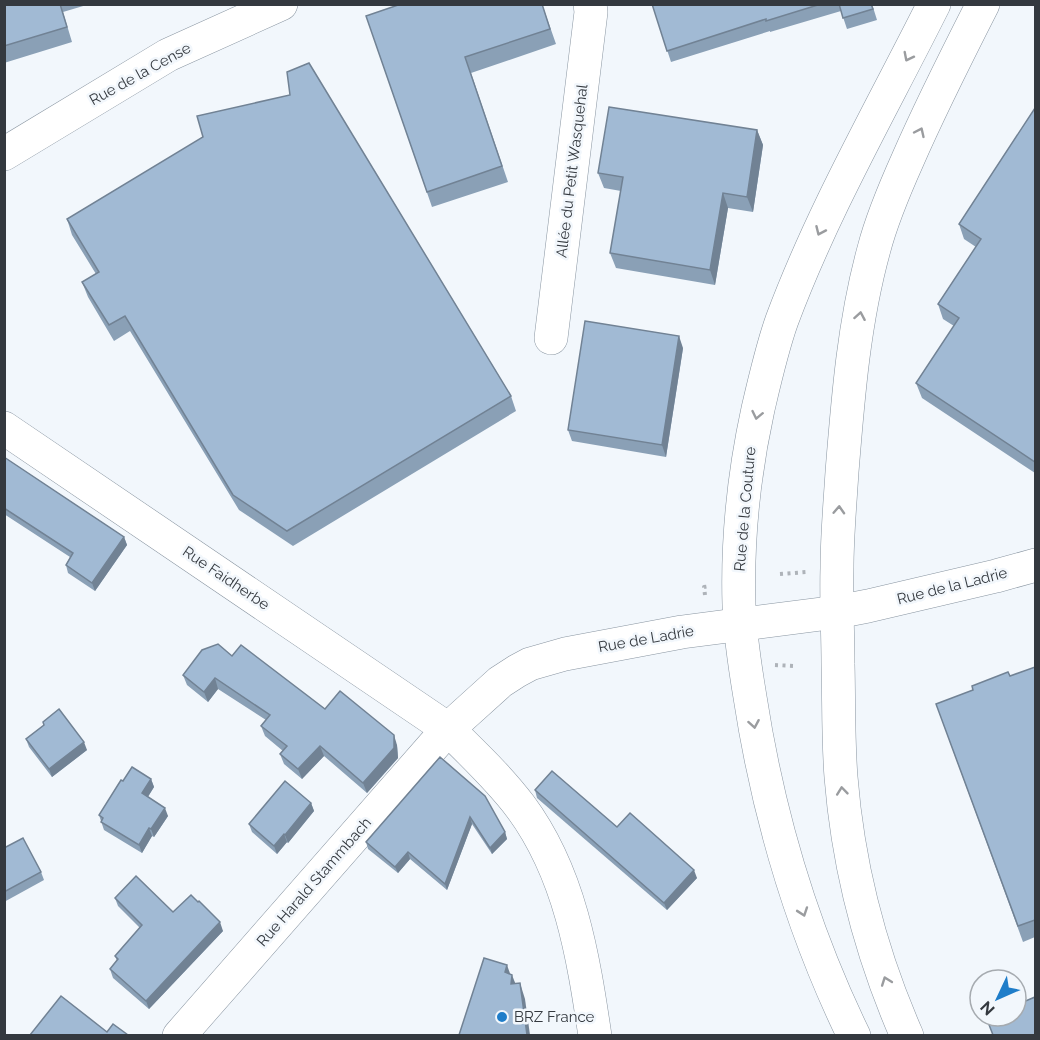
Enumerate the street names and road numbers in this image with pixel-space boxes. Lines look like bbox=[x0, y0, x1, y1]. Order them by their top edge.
street label: Rue de la Cense bbox=[86, 39, 194, 109]
street label: Allée du Petit Wasquehal bbox=[552, 82, 592, 259]
street label: Rue de la Couture bbox=[731, 446, 759, 572]
street label: Rue Faidherbe bbox=[179, 542, 273, 614]
street label: Rue de la Ladrie bbox=[895, 564, 1009, 608]
street label: Rue de Ladrie bbox=[597, 622, 695, 656]
street label: Rue Harald Stammbach bbox=[253, 814, 375, 950]

